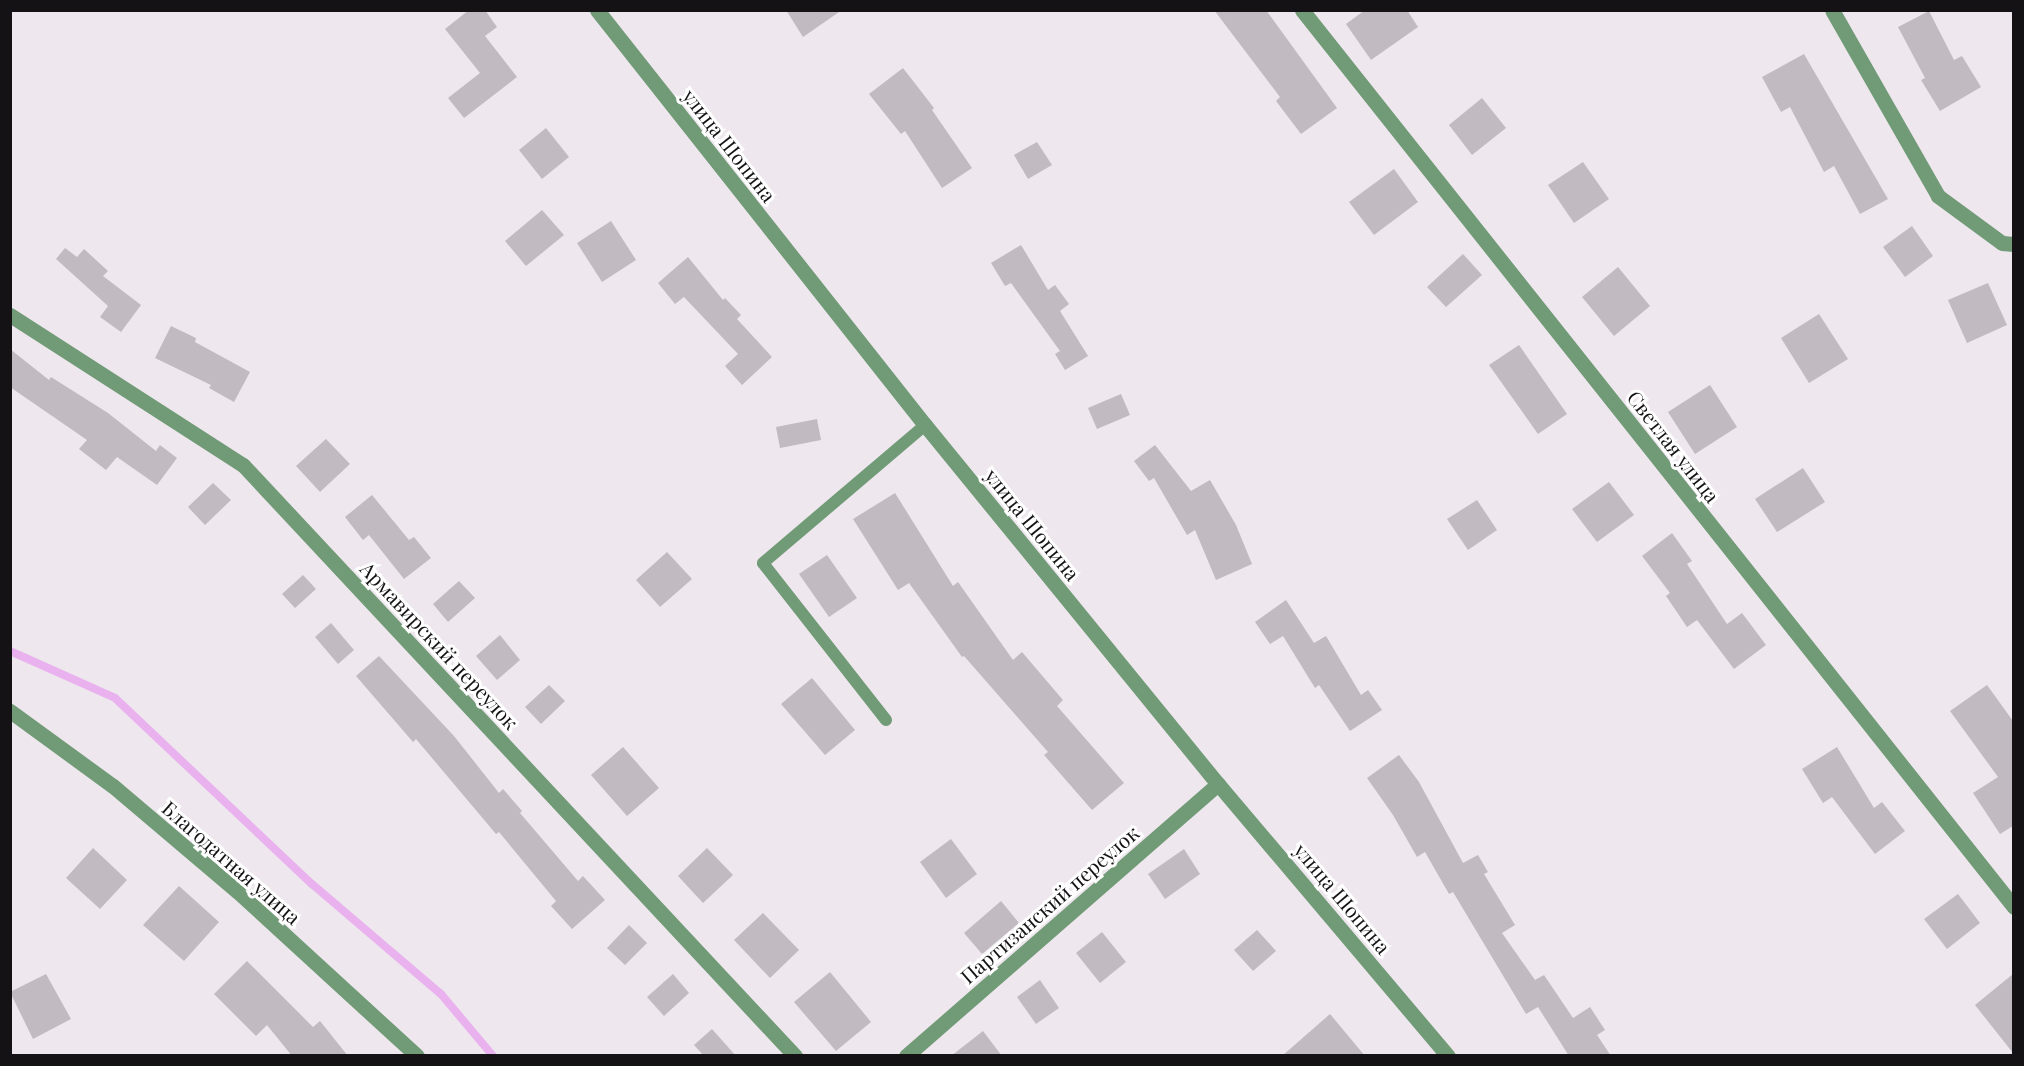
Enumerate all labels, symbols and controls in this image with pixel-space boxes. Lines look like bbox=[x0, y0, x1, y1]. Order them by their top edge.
street label: улица Шопина bbox=[678, 84, 782, 206]
street label: Светлая улица bbox=[1623, 385, 1725, 507]
street label: улица Шопина bbox=[981, 463, 1085, 585]
street label: Армавирский переулок bbox=[356, 556, 524, 734]
street label: Благодатная улица bbox=[158, 795, 306, 929]
street label: Партизанский переулок bbox=[955, 820, 1143, 988]
street label: улица Шопина bbox=[1290, 838, 1396, 958]

